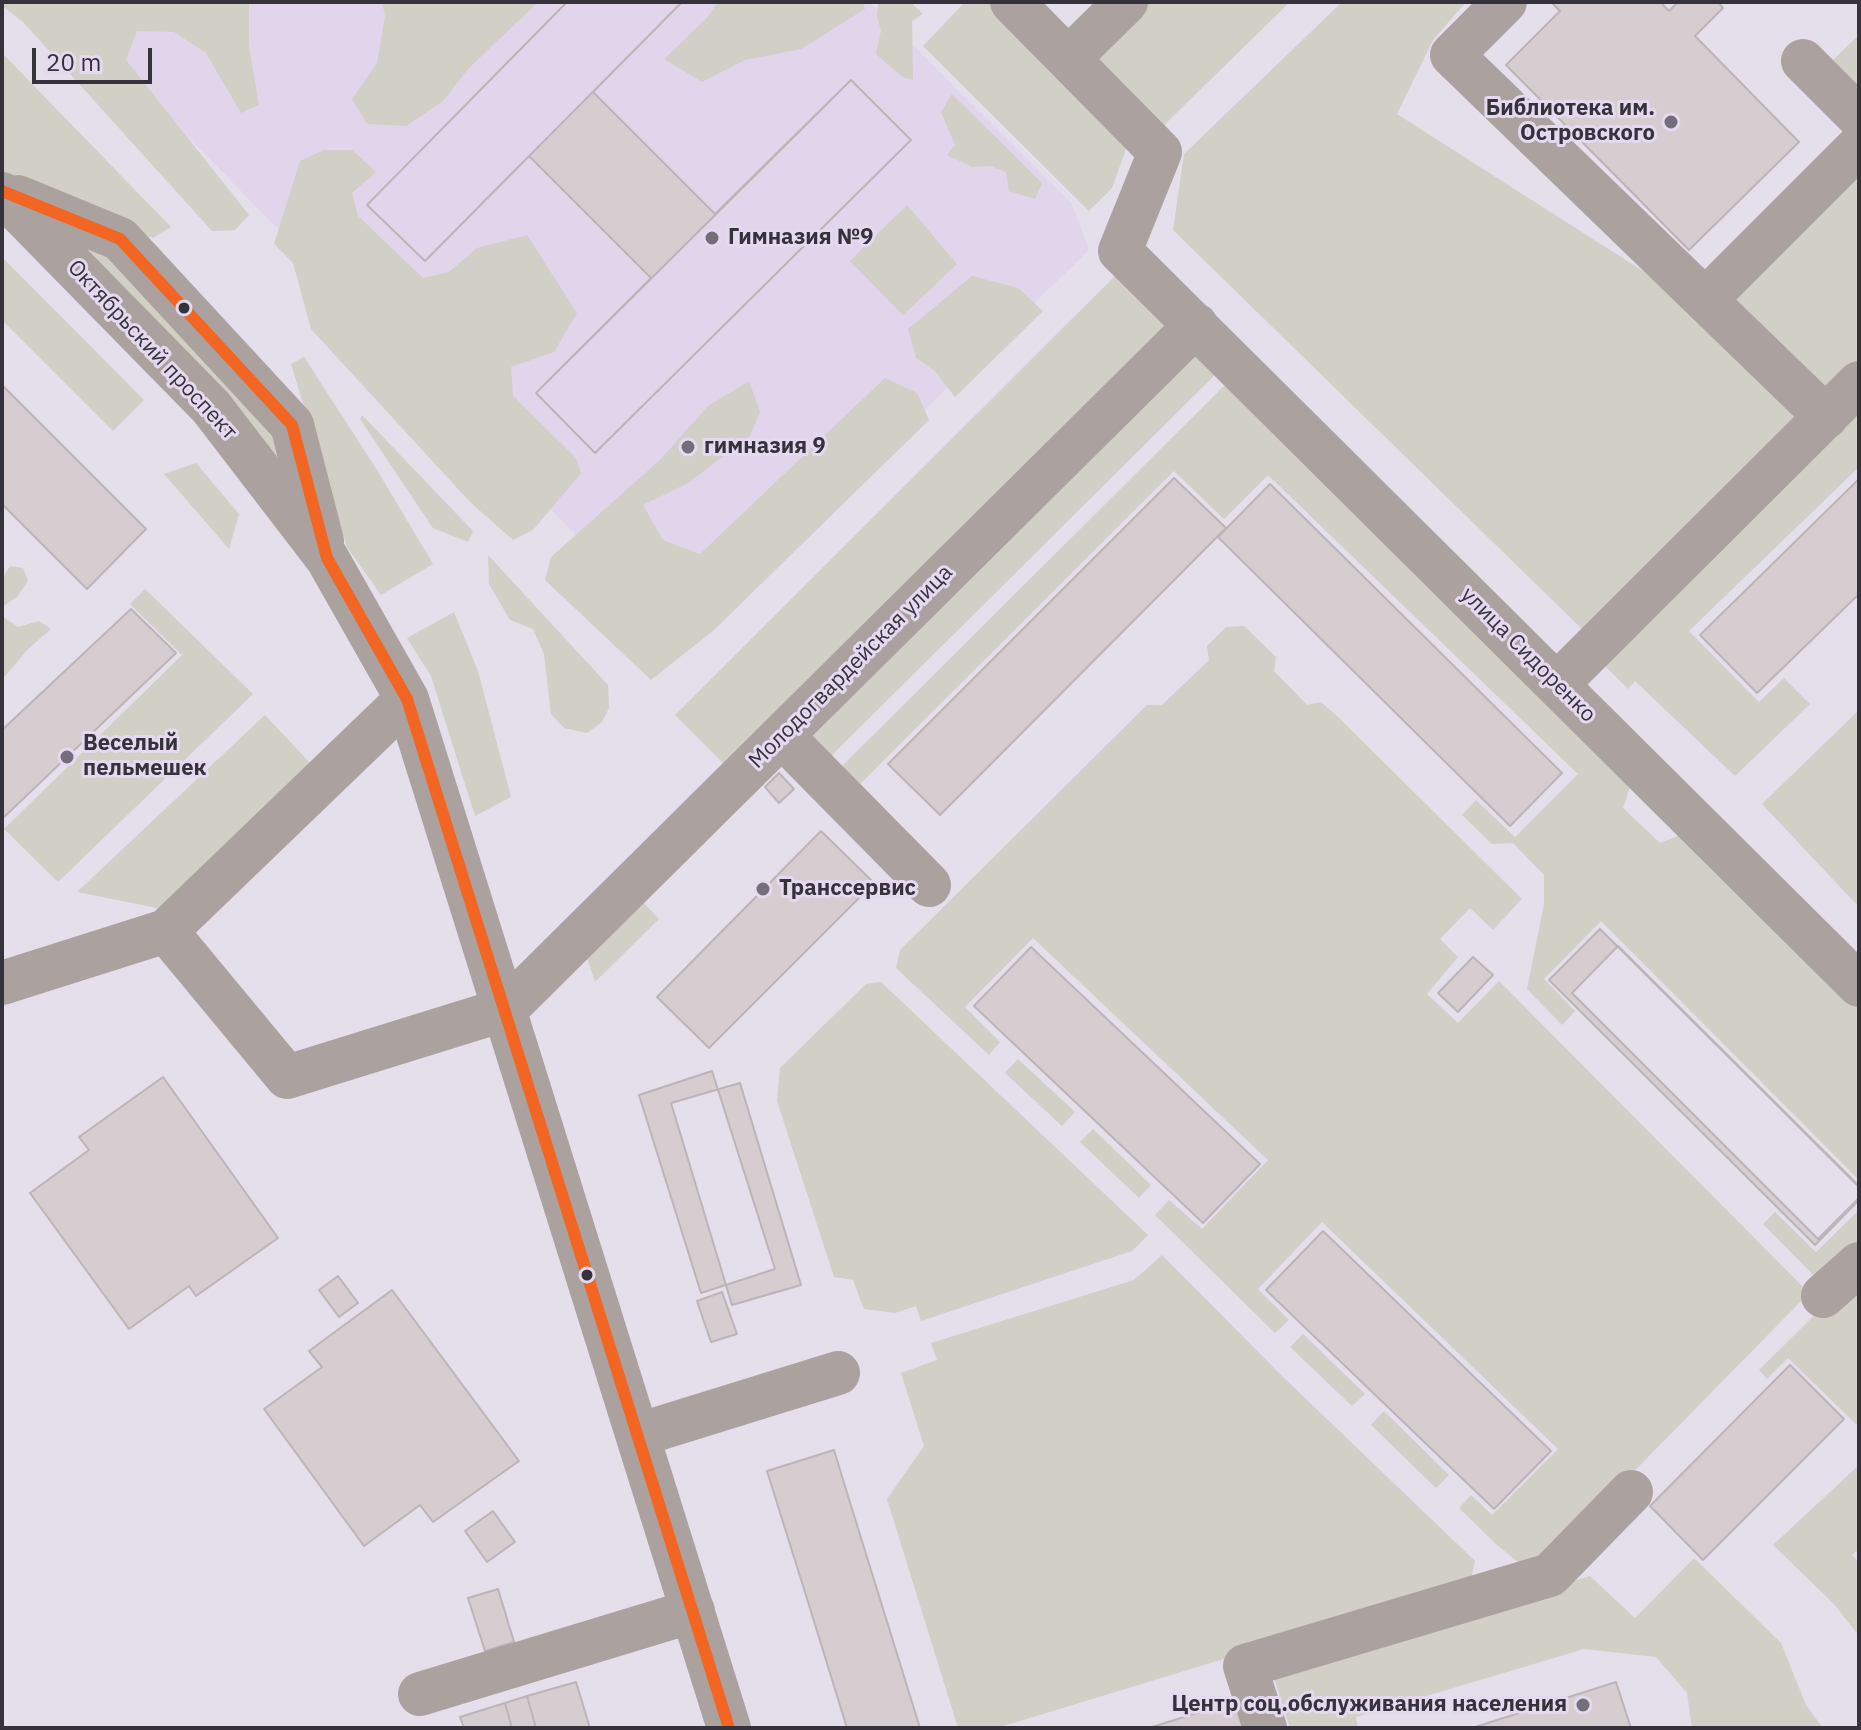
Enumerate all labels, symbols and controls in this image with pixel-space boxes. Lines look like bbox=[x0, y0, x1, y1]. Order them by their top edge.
scale bar bbox=[36, 32, 156, 82]
text: 20 m bbox=[46, 46, 101, 78]
place label: Библиотека им. Островского bbox=[1486, 96, 1655, 148]
marker: Библиотека им. Островского bbox=[1662, 113, 1680, 131]
place label: Гимназия №9 bbox=[728, 225, 873, 251]
marker: Гимназия №9 bbox=[703, 229, 721, 247]
street label: Октябрьский проспект bbox=[62, 255, 242, 445]
unlabelled marker bbox=[176, 300, 192, 316]
place label: гимназия 9 bbox=[704, 434, 826, 460]
marker: гимназия 9 bbox=[679, 438, 697, 456]
street label: Молодогвардейская улица bbox=[744, 560, 958, 774]
street label: улица Сидоренко bbox=[1455, 582, 1601, 728]
place label: Веселый пельмешек bbox=[83, 731, 207, 782]
marker: Веселый пельмешек bbox=[58, 748, 76, 766]
place label: Транссервис bbox=[779, 876, 916, 902]
marker: Транссервис bbox=[754, 880, 772, 898]
unlabelled marker bbox=[579, 1267, 595, 1283]
place label: Центр соц.обслуживания населения bbox=[1171, 1692, 1567, 1718]
marker: Центр соц.обслуживания населения bbox=[1574, 1696, 1592, 1714]

